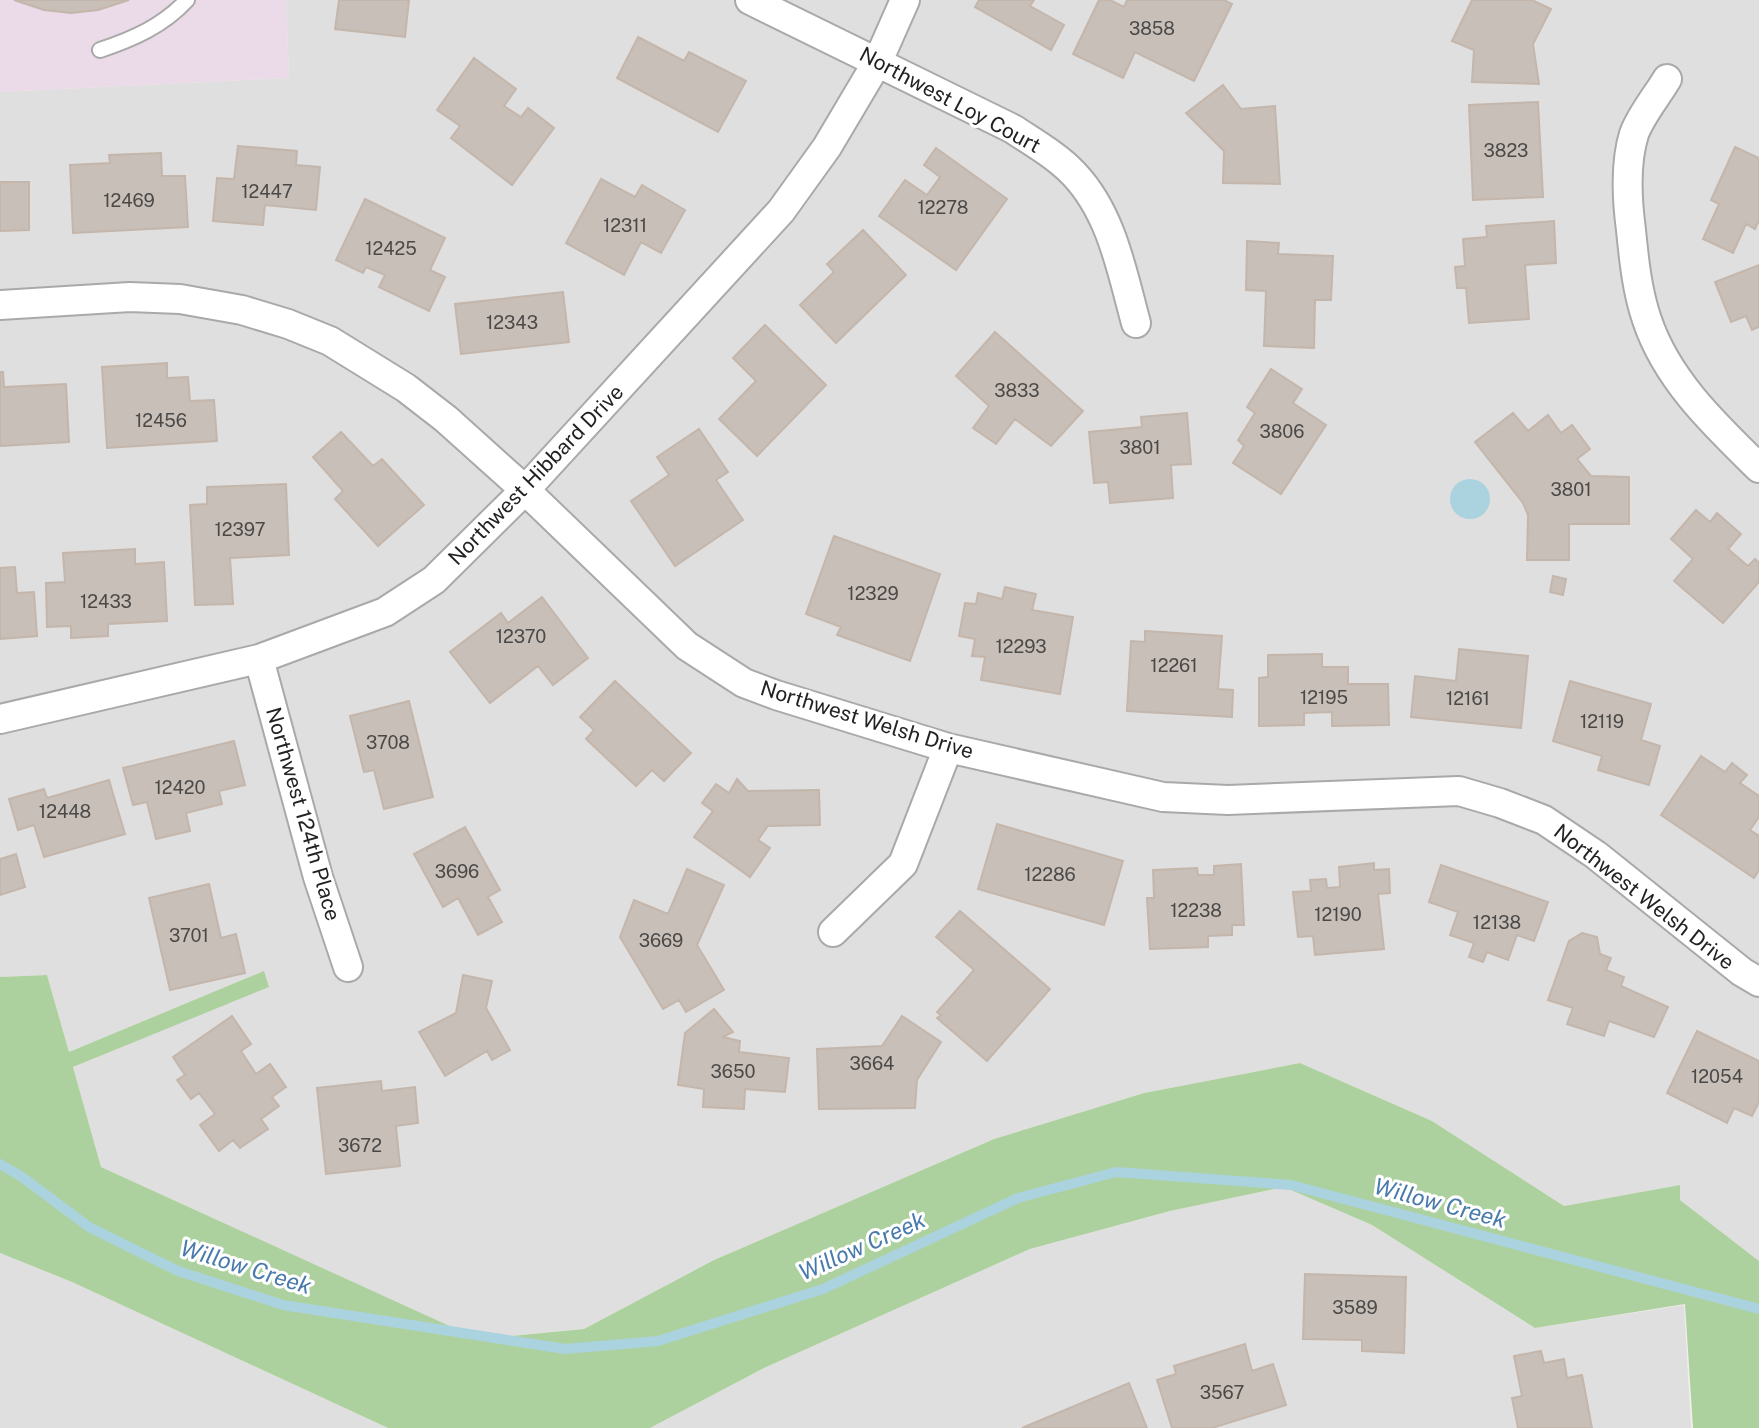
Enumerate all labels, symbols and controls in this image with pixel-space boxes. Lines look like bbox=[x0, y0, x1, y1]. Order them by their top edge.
house number: 3858 bbox=[1129, 18, 1175, 39]
street label: Northwest Loy Court bbox=[855, 41, 1045, 158]
house number: 3823 bbox=[1484, 140, 1528, 161]
house number: 12447 bbox=[241, 181, 293, 202]
house number: 12469 bbox=[103, 190, 155, 211]
house number: 12278 bbox=[918, 197, 968, 218]
house number: 12311 bbox=[603, 215, 647, 236]
house number: 12425 bbox=[365, 238, 417, 259]
house number: 12343 bbox=[486, 312, 538, 333]
street label: Northwest Hibbard Drive bbox=[443, 379, 628, 570]
house number: 3833 bbox=[994, 380, 1040, 401]
house number: 12456 bbox=[135, 410, 187, 431]
house number: 3806 bbox=[1260, 421, 1304, 442]
house number: 3801 bbox=[1119, 437, 1161, 458]
house number: 3801 bbox=[1550, 479, 1592, 500]
house number: 12397 bbox=[215, 519, 266, 540]
house number: 12329 bbox=[847, 583, 899, 604]
house number: 12433 bbox=[80, 591, 132, 612]
house number: 12370 bbox=[496, 626, 546, 647]
house number: 12293 bbox=[995, 636, 1047, 657]
house number: 12261 bbox=[1150, 655, 1198, 676]
street label: Northwest Welsh Drive bbox=[757, 675, 977, 764]
house number: 12195 bbox=[1300, 687, 1348, 708]
house number: 12161 bbox=[1446, 688, 1490, 709]
street label: Northwest 124th Place bbox=[261, 704, 346, 924]
house number: 12119 bbox=[1580, 711, 1624, 732]
house number: 3708 bbox=[366, 732, 410, 753]
house number: 12420 bbox=[154, 777, 206, 798]
house number: 12448 bbox=[39, 801, 91, 822]
street label: Northwest Welsh Drive bbox=[1549, 819, 1739, 975]
house number: 3696 bbox=[435, 861, 479, 882]
house number: 12286 bbox=[1024, 864, 1076, 885]
house number: 12238 bbox=[1170, 900, 1222, 921]
house number: 12190 bbox=[1314, 904, 1362, 925]
house number: 12138 bbox=[1473, 912, 1521, 933]
house number: 3701 bbox=[169, 925, 209, 946]
house number: 3669 bbox=[639, 930, 683, 951]
house number: 3664 bbox=[850, 1053, 894, 1074]
house number: 3650 bbox=[711, 1061, 755, 1082]
house number: 12054 bbox=[1691, 1066, 1743, 1087]
house number: 3672 bbox=[338, 1135, 382, 1156]
water label: Willow Creek bbox=[1371, 1172, 1510, 1233]
water label: Willow Creek bbox=[794, 1205, 930, 1285]
water label: Willow Creek bbox=[177, 1234, 315, 1299]
house number: 3589 bbox=[1332, 1297, 1378, 1318]
house number: 3567 bbox=[1200, 1382, 1244, 1403]

